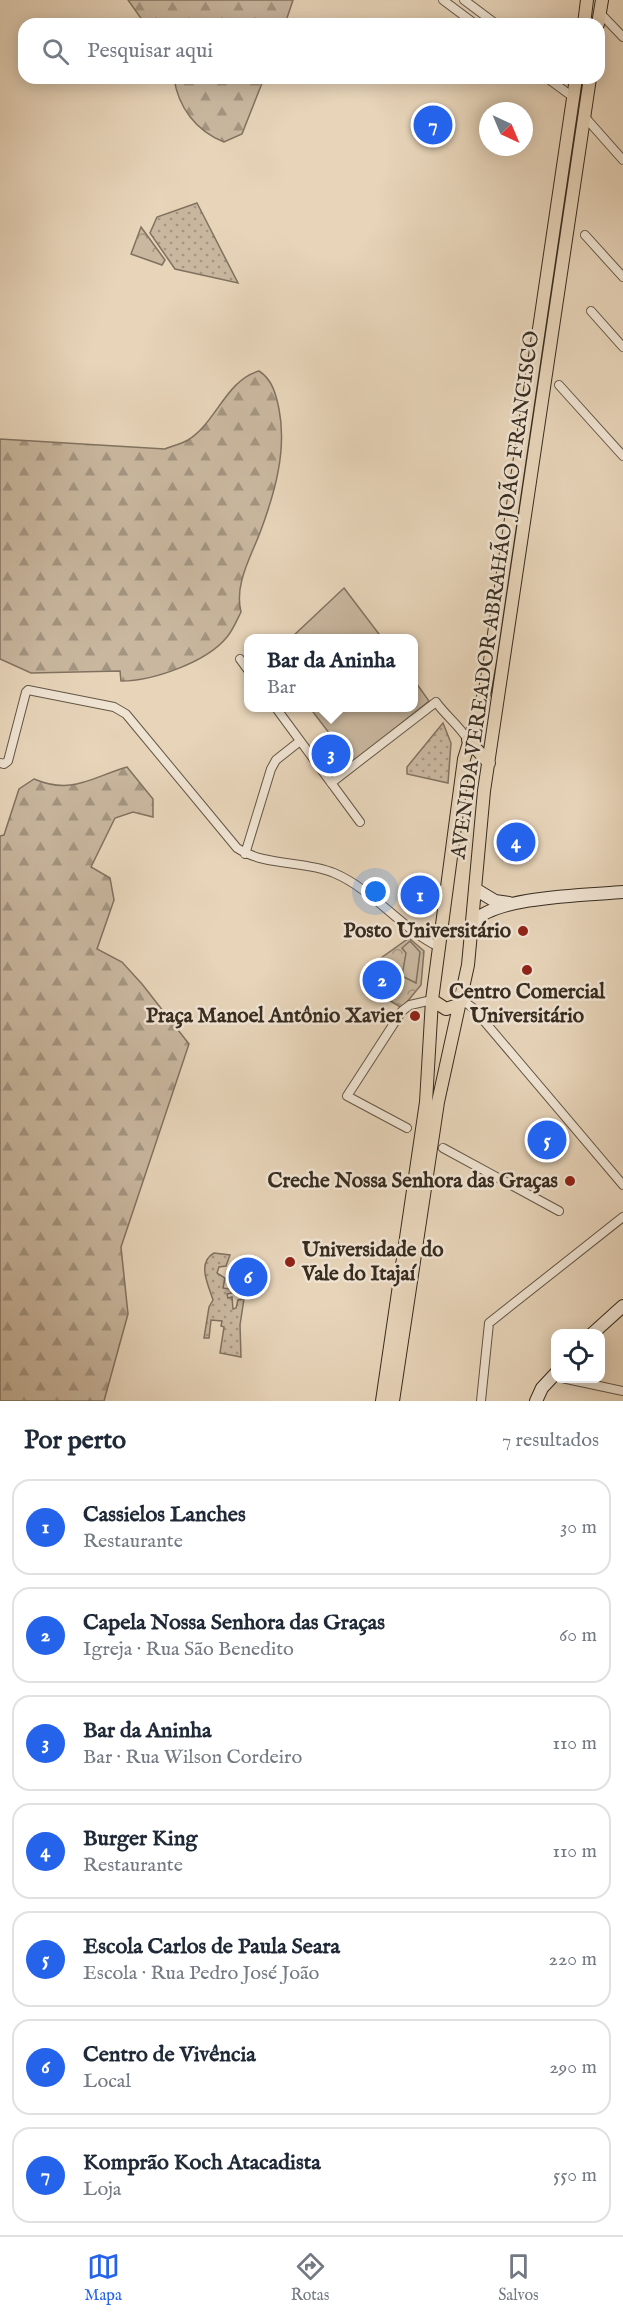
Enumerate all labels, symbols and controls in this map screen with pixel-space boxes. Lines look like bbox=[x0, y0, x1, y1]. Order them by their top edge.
search box bbox=[18, 18, 605, 84]
icon: search bbox=[39, 35, 72, 68]
text: Pesquisar aqui bbox=[87, 37, 213, 65]
pin: 7 bbox=[414, 102, 452, 148]
north arrow bbox=[479, 102, 533, 156]
street label: AVENIDA VEREADOR ABRAHÃO JOÃO FRANCISCO bbox=[444, 329, 546, 862]
popup bbox=[244, 634, 418, 712]
text: Bar da Aninha bbox=[267, 647, 395, 675]
text: Bar bbox=[267, 675, 296, 700]
pin: 3 bbox=[312, 732, 350, 777]
pin: 4 bbox=[496, 820, 536, 864]
pin: 1 bbox=[400, 872, 440, 918]
your location bbox=[361, 877, 390, 906]
place label: Posto Universitário bbox=[343, 918, 512, 945]
marker: Posto Universitário bbox=[516, 924, 530, 938]
pin: 2 bbox=[362, 958, 401, 1002]
marker: Centro Comercial Universitário bbox=[520, 963, 534, 977]
place label: Centro Comercial Universitário bbox=[449, 979, 606, 1030]
place label: Praça Manoel Antônio Xavier bbox=[146, 1003, 403, 1030]
marker: Praça Manoel Antônio Xavier bbox=[408, 1009, 422, 1023]
pin: 5 bbox=[528, 1118, 566, 1162]
place label: Creche Nossa Senhora das Graças bbox=[268, 1168, 558, 1195]
marker: Creche Nossa Senhora das Graças bbox=[563, 1174, 577, 1188]
place label: Universidade do Vale do Itajaí bbox=[301, 1237, 444, 1288]
pin: 6 bbox=[228, 1254, 268, 1300]
marker: Universidade do Vale do Itajaí bbox=[283, 1255, 297, 1269]
map controls bbox=[551, 1329, 605, 1383]
button: locate bbox=[551, 1329, 605, 1383]
text: Por perto bbox=[24, 1424, 126, 1457]
text: 7 resultados bbox=[502, 1428, 599, 1453]
text: Cassielos Lanches bbox=[83, 1501, 246, 1529]
text: 1 bbox=[42, 1515, 49, 1540]
text: 30 m bbox=[560, 1515, 597, 1540]
text: Restaurante bbox=[83, 1529, 183, 1554]
text: Capela Nossa Senhora das Graças bbox=[83, 1609, 385, 1637]
text: 2 bbox=[41, 1623, 50, 1648]
text: 60 m bbox=[559, 1623, 597, 1648]
text: Igreja · Rua São Benedito bbox=[83, 1637, 294, 1662]
text: Bar da Aninha bbox=[83, 1717, 211, 1745]
text: 3 bbox=[42, 1731, 49, 1756]
text: 110 m bbox=[553, 1731, 597, 1756]
text: Bar · Rua Wilson Cordeiro bbox=[83, 1745, 302, 1770]
text: Burger King bbox=[83, 1825, 197, 1853]
text: 4 bbox=[41, 1839, 50, 1864]
text: 110 m bbox=[553, 1839, 597, 1864]
text: Restaurante bbox=[83, 1853, 183, 1878]
text: Escola Carlos de Paula Seara bbox=[83, 1933, 340, 1961]
text: 5 bbox=[42, 1947, 49, 1972]
text: 220 m bbox=[549, 1947, 597, 1972]
text: Escola · Rua Pedro José João bbox=[83, 1961, 319, 1986]
text: Centro de Vivência bbox=[83, 2041, 256, 2069]
text: 6 bbox=[41, 2055, 50, 2080]
text: 290 m bbox=[549, 2055, 597, 2080]
text: Local bbox=[83, 2069, 131, 2094]
text: Komprão Koch Atacadista bbox=[83, 2149, 321, 2177]
text: 7 bbox=[41, 2163, 50, 2188]
text: 550 m bbox=[553, 2163, 597, 2188]
text: Loja bbox=[83, 2177, 122, 2202]
tab: Mapa bbox=[84, 2250, 122, 2306]
tab: Rotas bbox=[291, 2250, 329, 2306]
tab: Salvos bbox=[498, 2250, 539, 2306]

